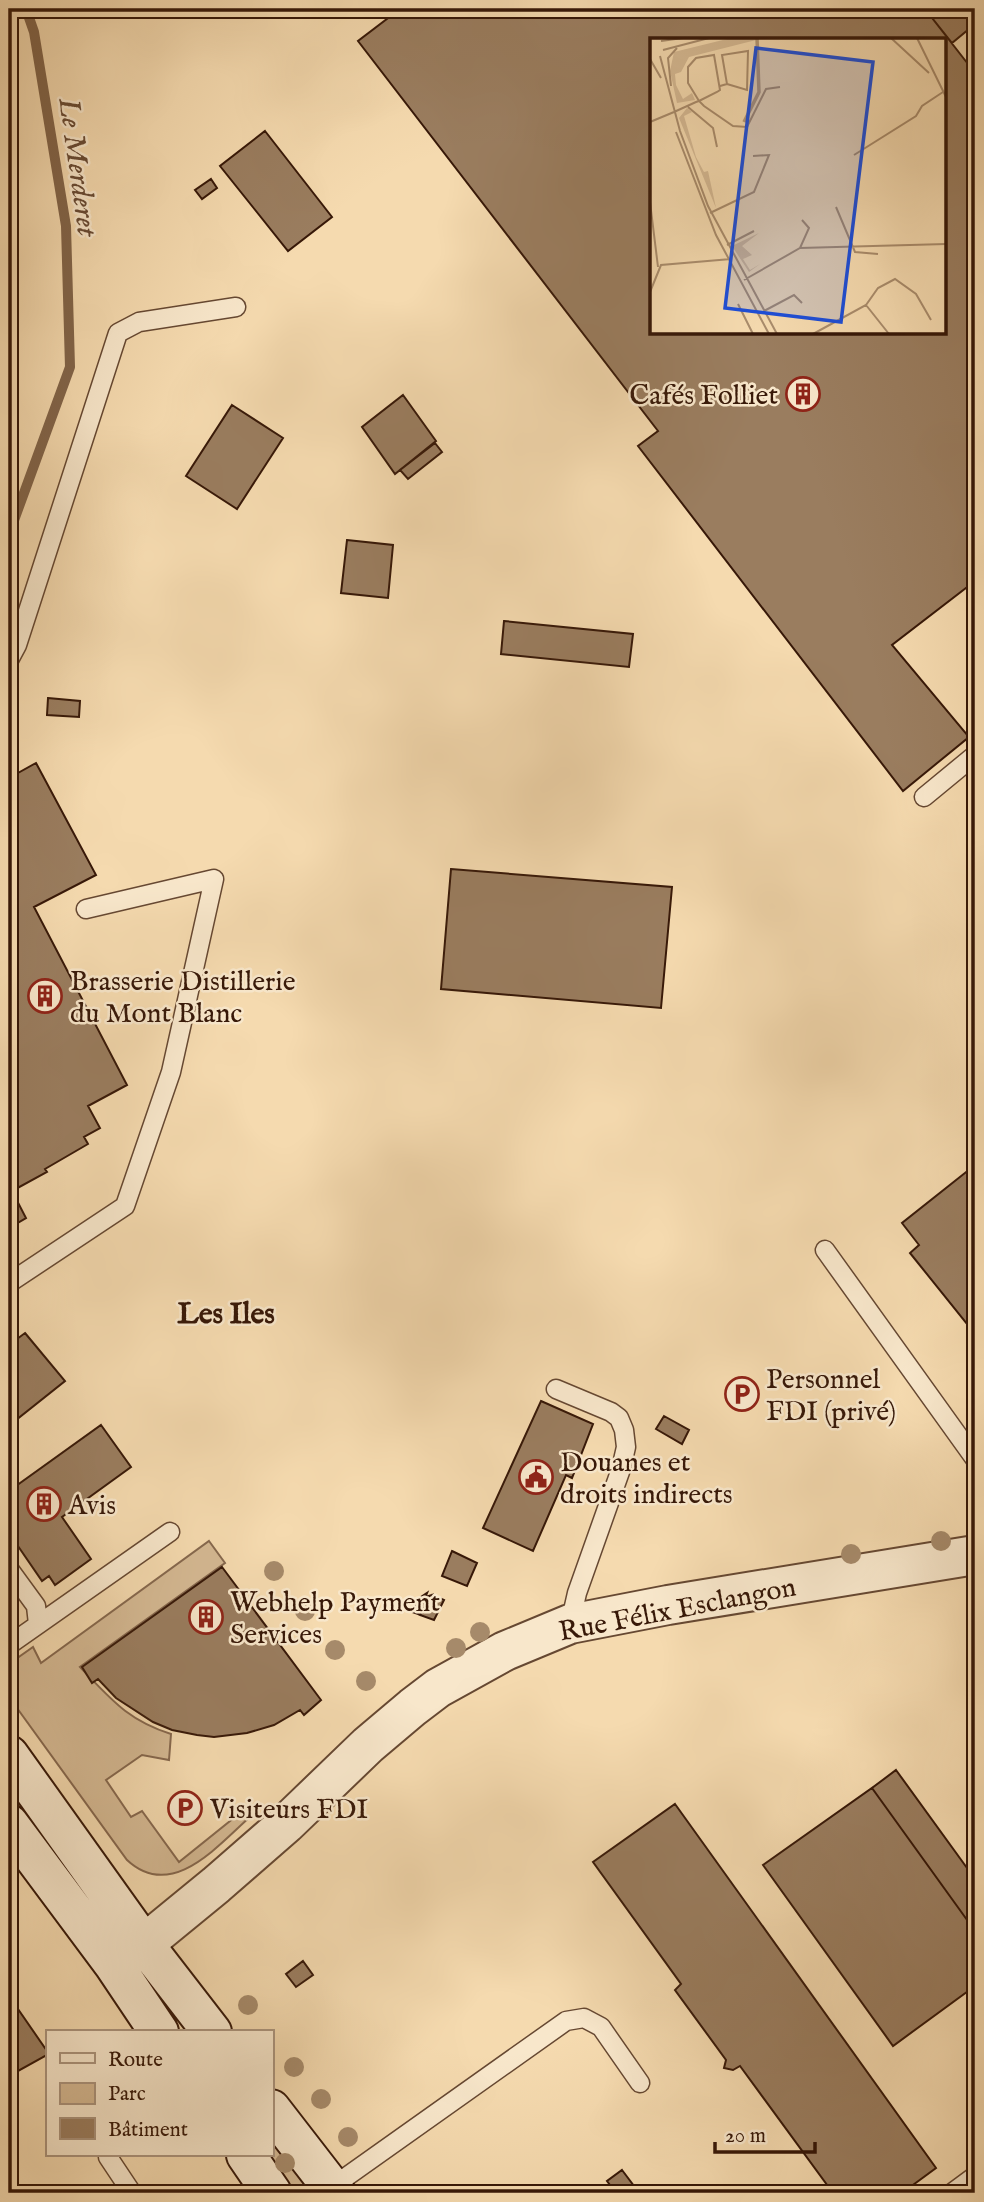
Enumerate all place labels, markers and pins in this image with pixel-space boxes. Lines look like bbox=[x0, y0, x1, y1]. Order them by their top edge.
building icon: Cafés Folliet bbox=[784, 375, 822, 413]
place label: Cafés Folliet bbox=[629, 379, 778, 414]
place label: Brasserie Distillerie du Mont Blanc bbox=[70, 965, 296, 1032]
building icon: Brasserie Distillerie du Mont Blanc bbox=[26, 977, 64, 1015]
place label: Personnel FDI (privé) bbox=[766, 1363, 896, 1430]
parking icon: Personnel FDI (privé) bbox=[723, 1375, 761, 1413]
place label: Douanes et droits indirects bbox=[560, 1446, 733, 1513]
public building icon: Douanes et droits indirects bbox=[517, 1458, 555, 1496]
building icon: Avis bbox=[25, 1485, 63, 1523]
place label: Avis bbox=[67, 1489, 116, 1524]
place label: Webhelp Payment Services bbox=[230, 1586, 440, 1653]
building icon: Webhelp Payment Services bbox=[187, 1598, 225, 1636]
parking icon: Visiteurs FDI bbox=[166, 1789, 204, 1827]
place label: Visiteurs FDI bbox=[209, 1793, 368, 1828]

